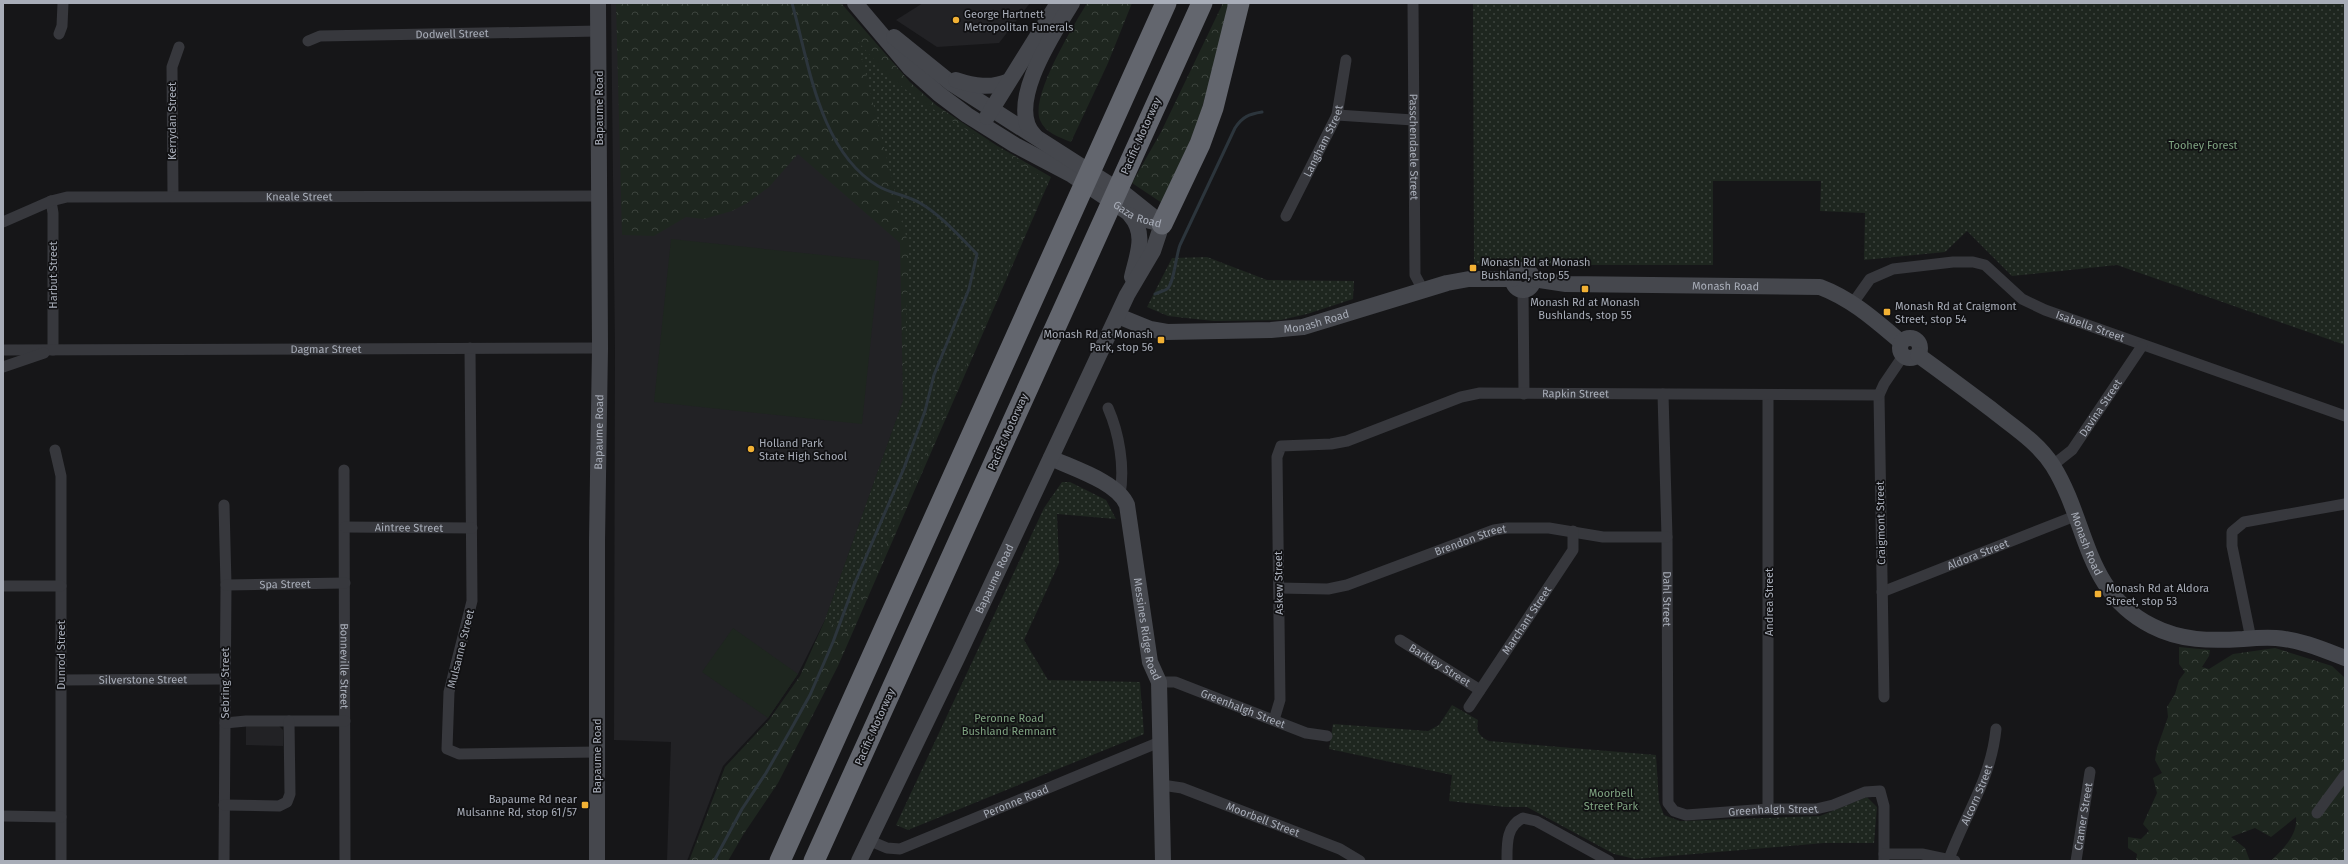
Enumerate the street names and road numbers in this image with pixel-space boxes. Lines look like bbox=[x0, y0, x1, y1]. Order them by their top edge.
street label: Dodwell Street bbox=[415, 26, 489, 41]
street label: Bapaume Road bbox=[593, 70, 606, 146]
street label: Kerrydan Street bbox=[166, 82, 179, 160]
street label: Passchendaele Street bbox=[1407, 94, 1421, 200]
street label: Pacific Motorway bbox=[1118, 95, 1164, 177]
street label: Langham Street bbox=[1300, 104, 1345, 179]
street label: Kneale Street bbox=[266, 190, 332, 203]
street label: Gaza Road bbox=[1111, 198, 1163, 230]
street label: Harbut Street bbox=[47, 241, 60, 309]
street label: Monash Road bbox=[1692, 279, 1759, 293]
street label: Monash Road bbox=[1283, 307, 1350, 335]
street label: Isabella Street bbox=[2054, 308, 2126, 344]
street label: Dagmar Street bbox=[290, 342, 362, 356]
street label: Davina Street bbox=[2076, 377, 2124, 439]
street label: Rapkin Street bbox=[1542, 387, 1609, 400]
street label: Pacific Motorway bbox=[985, 391, 1031, 473]
street label: Bapaume Road bbox=[592, 394, 606, 470]
street label: Craigmont Street bbox=[1874, 481, 1888, 565]
street label: Monash Road bbox=[2068, 510, 2105, 577]
street label: Aintree Street bbox=[375, 521, 443, 534]
street label: Brendon Street bbox=[1433, 522, 1507, 558]
street label: Aldora Street bbox=[1945, 536, 2011, 572]
street label: Bapaume Road bbox=[972, 542, 1016, 616]
street label: Askew Street bbox=[1272, 551, 1286, 615]
street label: Andrea Street bbox=[1763, 568, 1776, 636]
street label: Dahl Street bbox=[1661, 571, 1674, 627]
street label: Spa Street bbox=[259, 577, 311, 591]
street label: Messines Ridge Road bbox=[1131, 577, 1164, 682]
street label: Marchant Street bbox=[1499, 584, 1554, 657]
street label: Mulsanne Street bbox=[445, 608, 477, 690]
street label: Dunrod Street bbox=[55, 620, 68, 690]
street label: Bonneville Street bbox=[338, 623, 351, 709]
street label: Barkley Street bbox=[1407, 641, 1473, 689]
street label: Sebring Street bbox=[219, 648, 232, 718]
street label: Silverstone Street bbox=[99, 673, 187, 686]
street label: Pacific Motorway bbox=[852, 686, 898, 768]
street label: Greenhalgh Street bbox=[1199, 686, 1287, 731]
street label: Bapaume Road bbox=[591, 718, 604, 794]
street label: Alcorn Street bbox=[1958, 763, 1995, 827]
street label: Peronne Road bbox=[981, 782, 1051, 821]
street label: Cramer Street bbox=[2071, 782, 2095, 851]
street label: Moorbell Street bbox=[1224, 799, 1301, 839]
street label: Greenhalgh Street bbox=[1728, 802, 1819, 818]

